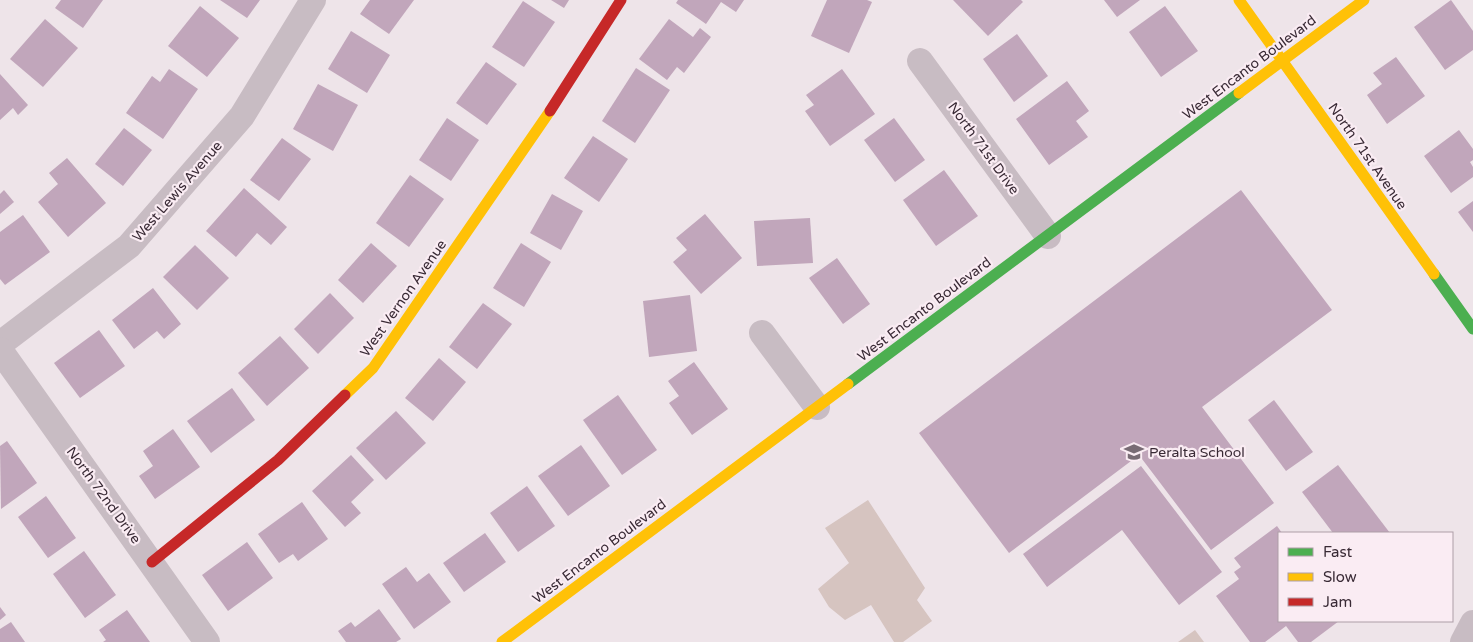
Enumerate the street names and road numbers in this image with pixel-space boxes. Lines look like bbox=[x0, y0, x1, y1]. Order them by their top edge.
street label: West Encanto Boulevard bbox=[1179, 12, 1319, 123]
street label: North 71st Drive bbox=[944, 99, 1023, 198]
street label: North 71st Avenue bbox=[1325, 100, 1411, 213]
street label: West Lewis Avenue bbox=[129, 137, 226, 245]
street label: West Vernon Avenue bbox=[357, 237, 450, 360]
street label: West Encanto Boulevard bbox=[854, 254, 994, 365]
street label: North 72nd Drive bbox=[63, 444, 144, 547]
street label: West Encanto Boulevard bbox=[529, 496, 669, 607]

